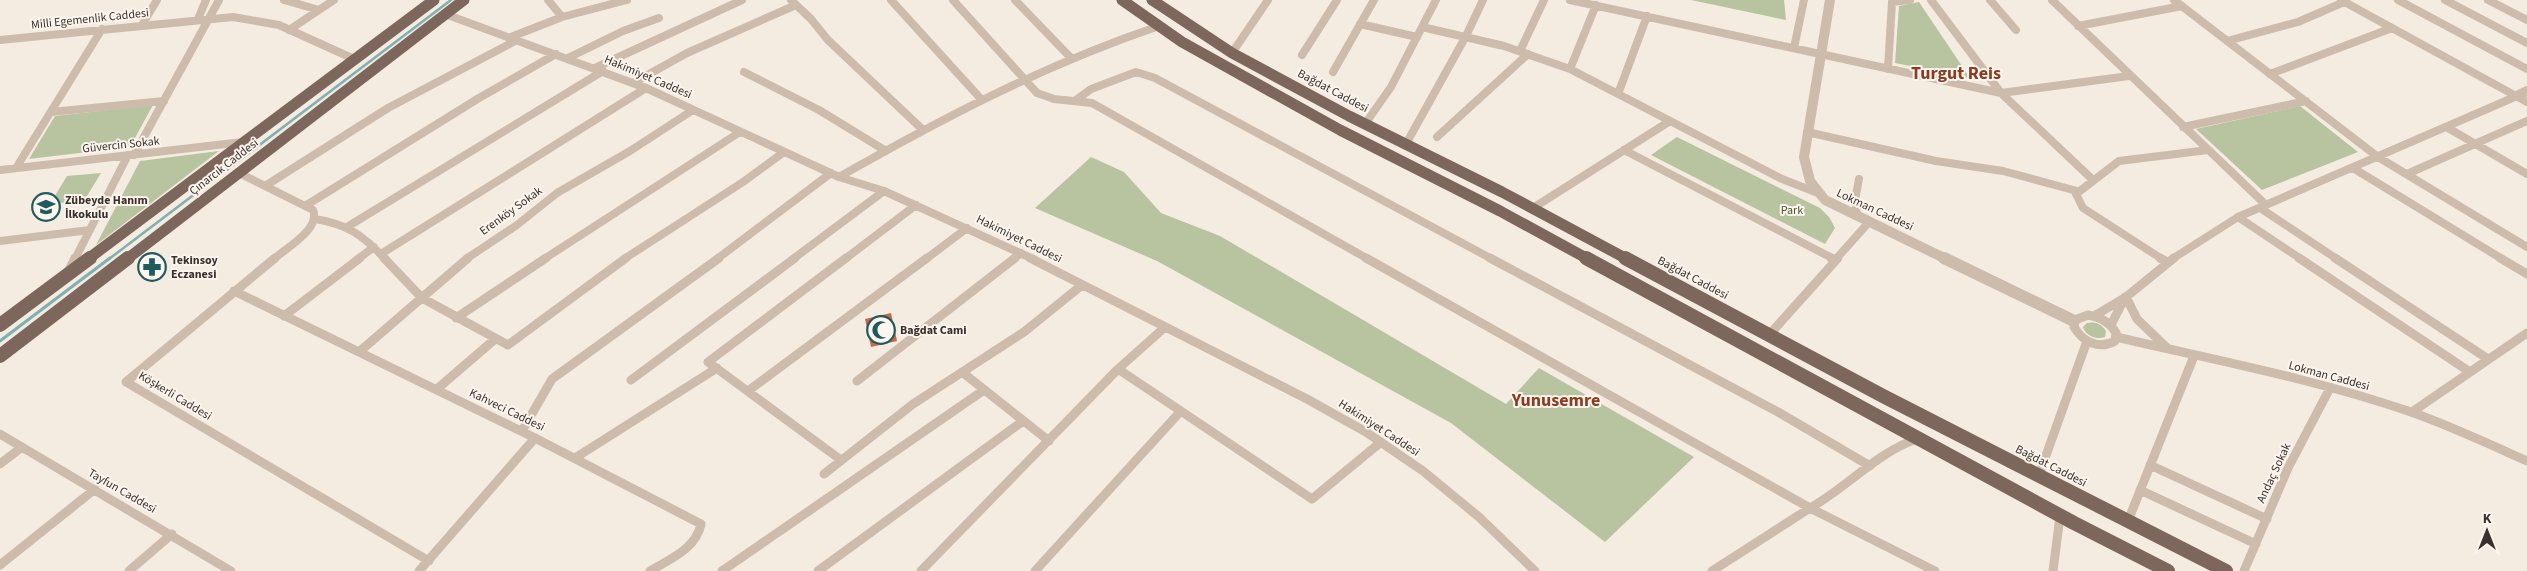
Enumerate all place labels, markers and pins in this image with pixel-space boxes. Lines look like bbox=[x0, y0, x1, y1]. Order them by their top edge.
school or university icon: Zübeyde Hanım İlkokulu bbox=[31, 192, 61, 222]
place label: Zübeyde Hanım İlkokulu bbox=[65, 192, 148, 223]
pharmacy icon: Tekinsoy Eczanesi bbox=[137, 252, 167, 282]
place label: Tekinsoy Eczanesi bbox=[171, 252, 219, 283]
mosque icon: Bağdat Cami bbox=[866, 315, 896, 345]
place label: Bağdat Cami bbox=[900, 322, 967, 339]

